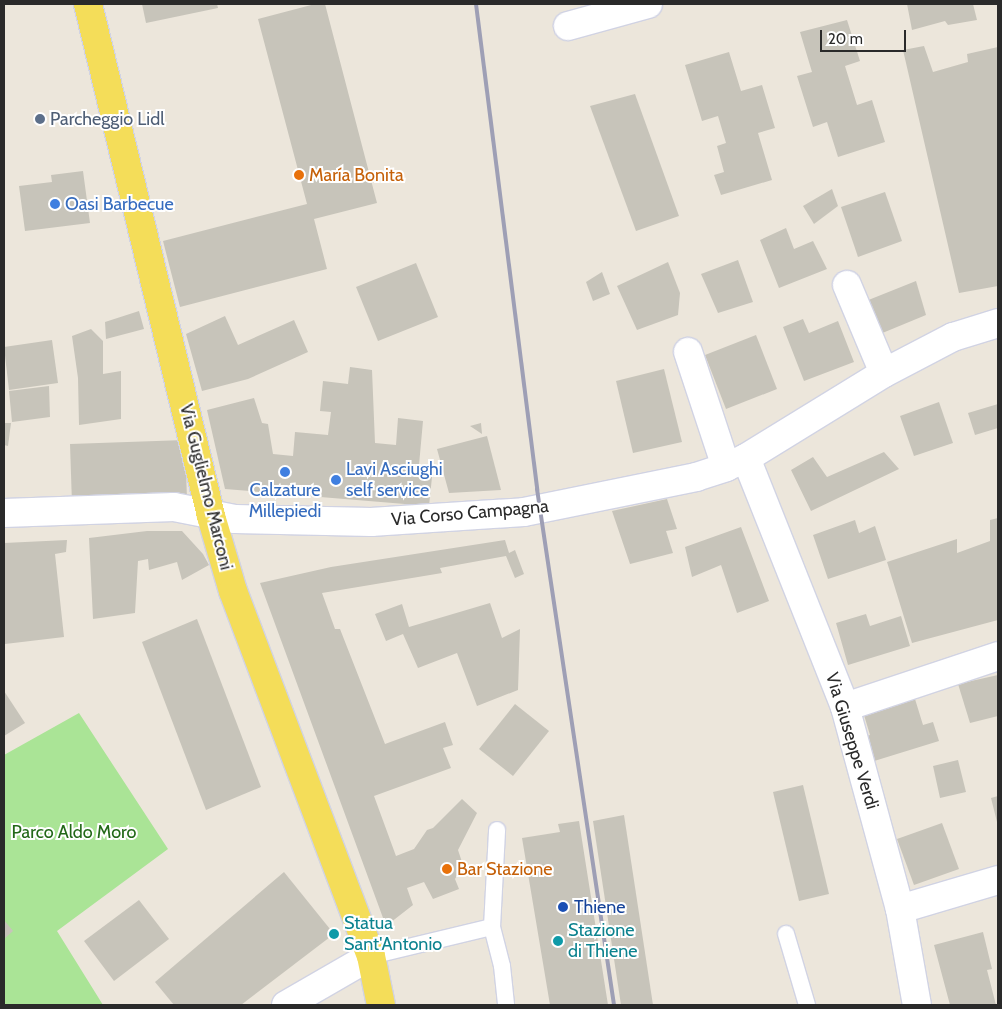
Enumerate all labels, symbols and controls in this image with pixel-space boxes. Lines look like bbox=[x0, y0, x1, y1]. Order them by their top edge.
scale bar bbox=[822, 20, 908, 52]
text: 20 m bbox=[828, 30, 863, 48]
place label: Parcheggio Lidl bbox=[50, 108, 164, 130]
marker: Parcheggio Lidl bbox=[34, 113, 46, 125]
place label: María Bonita bbox=[309, 164, 404, 186]
marker: María Bonita bbox=[293, 169, 305, 181]
place label: Oasi Barbecue bbox=[65, 193, 174, 215]
marker: Oasi Barbecue bbox=[49, 198, 61, 210]
street label: Via Guglielmo Marconi bbox=[175, 402, 237, 572]
place label: Lavi Asciughi self service bbox=[346, 459, 443, 502]
marker: Calzature Millepiedi bbox=[279, 466, 291, 478]
marker: Lavi Asciughi self service bbox=[330, 474, 342, 486]
place label: Calzature Millepiedi bbox=[249, 480, 321, 522]
street label: Via Corso Campagna bbox=[390, 495, 550, 531]
street label: Via Giuseppe Verdi bbox=[821, 670, 883, 812]
park label: Parco Aldo Moro bbox=[12, 821, 136, 843]
place label: Bar Stazione bbox=[457, 858, 553, 880]
marker: Bar Stazione bbox=[441, 863, 453, 875]
place label: Thiene bbox=[574, 896, 626, 918]
marker: Thiene bbox=[556, 900, 570, 914]
place label: Statua Sant'Antonio bbox=[344, 913, 442, 956]
place label: Stazione di Thiene bbox=[568, 920, 637, 962]
marker: Statua Sant'Antonio bbox=[328, 928, 340, 940]
marker: Stazione di Thiene bbox=[552, 935, 564, 947]

